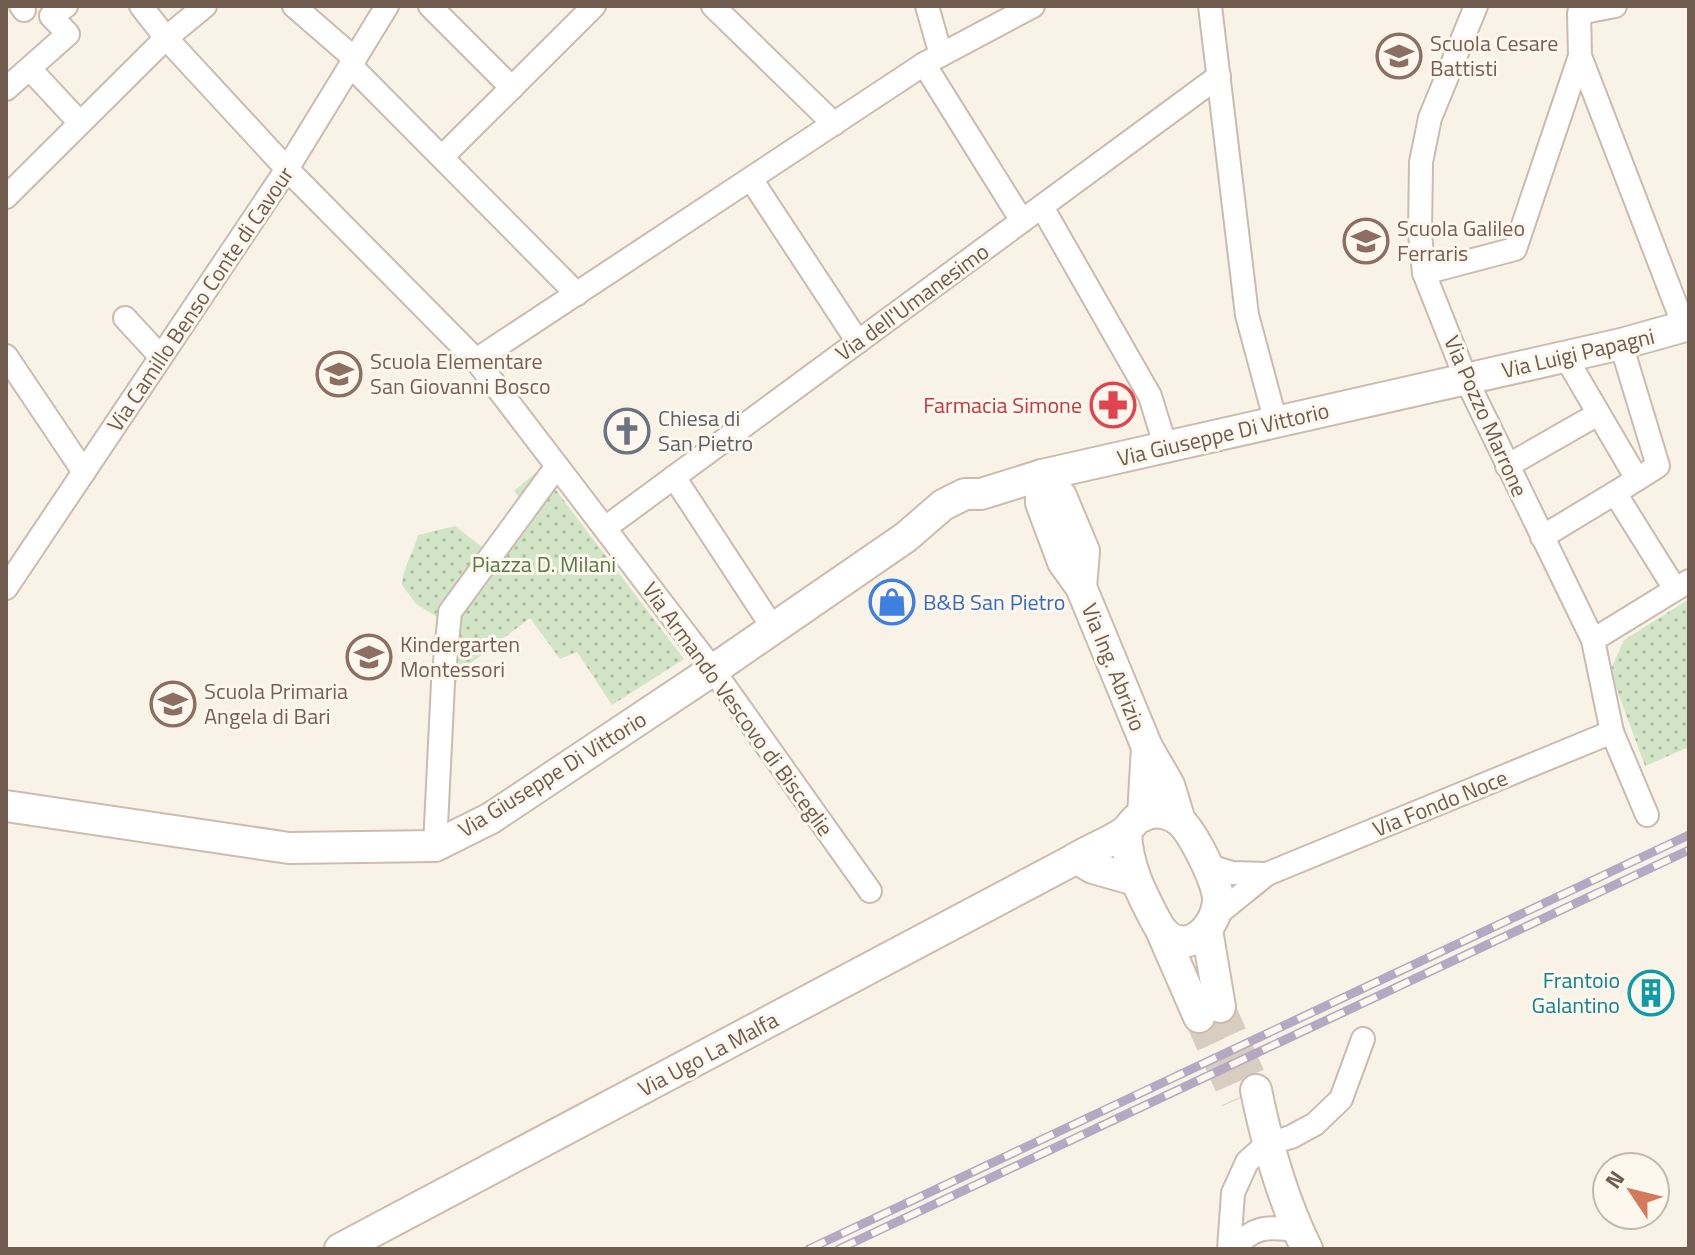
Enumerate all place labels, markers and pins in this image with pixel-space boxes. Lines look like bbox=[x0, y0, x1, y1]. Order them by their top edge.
place label: Scuola Cesare Battisti bbox=[1430, 26, 1558, 85]
school or university icon: Scuola Cesare Battisti bbox=[1375, 32, 1423, 80]
place label: Scuola Galileo Ferraris bbox=[1397, 211, 1525, 270]
school or university icon: Scuola Galileo Ferraris bbox=[1342, 217, 1390, 265]
place label: Scuola Elementare San Giovanni Bosco bbox=[370, 344, 551, 403]
school or university icon: Scuola Elementare San Giovanni Bosco bbox=[315, 350, 363, 398]
pharmacy icon: Farmacia Simone bbox=[1089, 381, 1137, 429]
place label: Farmacia Simone bbox=[923, 388, 1082, 422]
place label: Chiesa di San Pietro bbox=[658, 401, 753, 460]
church icon: Chiesa di San Pietro bbox=[603, 407, 651, 455]
shop icon: B&B San Pietro bbox=[868, 578, 916, 626]
place label: B&B San Pietro bbox=[923, 585, 1065, 619]
place label: Kindergarten Montessori bbox=[400, 627, 520, 686]
school or university icon: Kindergarten Montessori bbox=[345, 633, 393, 681]
place label: Scuola Primaria Angela di Bari bbox=[204, 674, 348, 733]
school or university icon: Scuola Primaria Angela di Bari bbox=[149, 680, 197, 728]
place label: Frantoio Galantino bbox=[1532, 963, 1620, 1022]
building icon: Frantoio Galantino bbox=[1627, 969, 1675, 1017]

